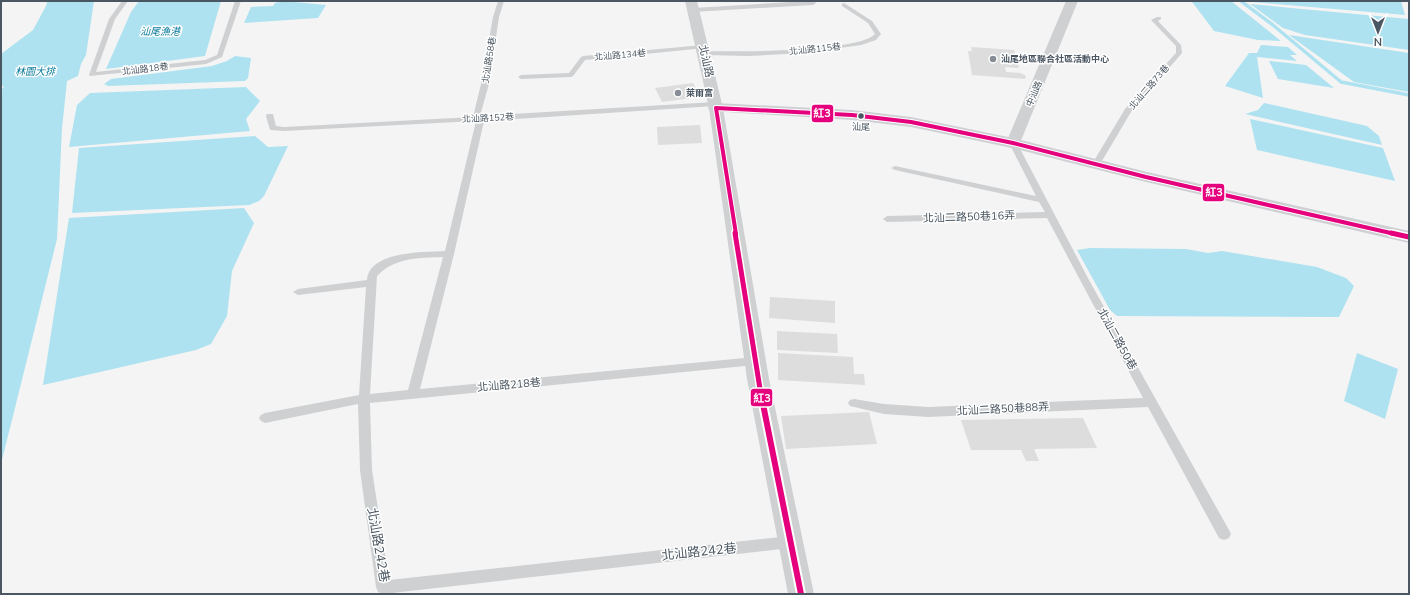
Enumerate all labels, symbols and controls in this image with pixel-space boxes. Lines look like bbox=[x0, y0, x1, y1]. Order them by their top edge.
north arrow bbox=[1358, 12, 1398, 52]
water label: 汕尾漁港 bbox=[140, 25, 182, 39]
text: N bbox=[1374, 34, 1382, 49]
street label: 北汕路58巷 bbox=[479, 36, 499, 84]
street label: 北汕路115巷 bbox=[788, 40, 842, 58]
street label: 北汕路 bbox=[695, 43, 717, 79]
street label: 北汕路134巷 bbox=[593, 47, 647, 63]
place label: 汕尾地區聯合社區活動中心 bbox=[1001, 53, 1109, 65]
marker: 汕尾地區聯合社區活動中心 bbox=[988, 54, 998, 64]
street label: 北汕路18巷 bbox=[121, 60, 169, 78]
street label: 北汕二路73巷 bbox=[1126, 62, 1172, 112]
water label: 林園大排 bbox=[15, 65, 57, 79]
street label: 中汕路 bbox=[1023, 79, 1045, 109]
place label: 萊爾富 bbox=[686, 87, 713, 99]
marker: 萊爾富 bbox=[673, 88, 683, 98]
line badge: 紅3 bbox=[811, 104, 834, 123]
text: 紅3 bbox=[813, 106, 831, 121]
street label: 北汕路152巷 bbox=[462, 111, 514, 125]
marker: 汕尾 bbox=[856, 111, 866, 121]
place label: 汕尾 bbox=[852, 121, 870, 133]
line badge: 紅3 bbox=[1202, 183, 1225, 202]
text: 紅3 bbox=[1205, 185, 1223, 200]
street label: 北汕二路50巷16弄 bbox=[923, 208, 1015, 226]
street label: 北汕二路50巷 bbox=[1094, 306, 1140, 372]
street label: 北汕路218巷 bbox=[477, 375, 541, 395]
line badge: 紅3 bbox=[750, 388, 773, 407]
text: 紅3 bbox=[753, 391, 771, 406]
street label: 北汕二路50巷88弄 bbox=[956, 399, 1050, 419]
street label: 北汕路242巷 bbox=[363, 506, 393, 584]
street label: 北汕路242巷 bbox=[661, 539, 737, 565]

